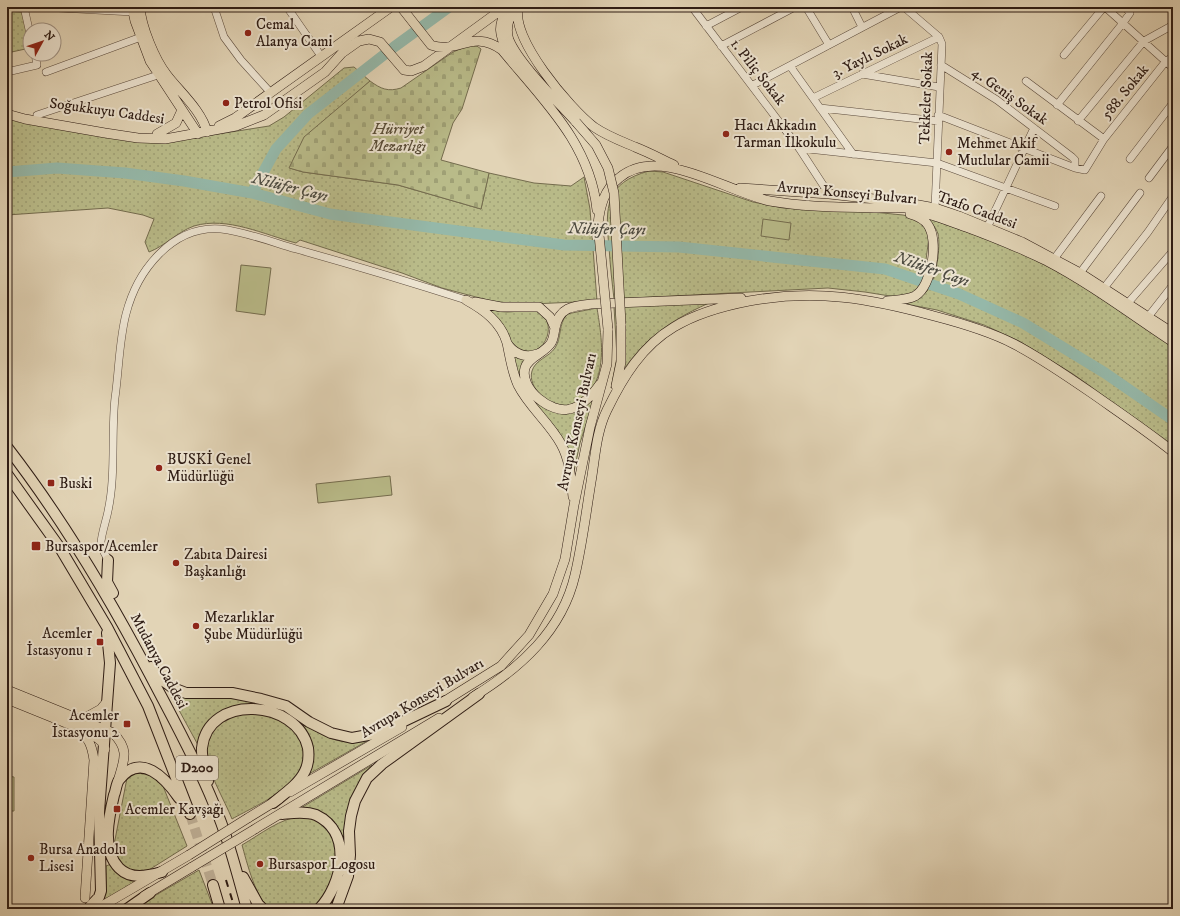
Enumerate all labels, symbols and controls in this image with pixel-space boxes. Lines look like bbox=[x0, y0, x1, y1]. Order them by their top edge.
place label: Cemal Alanya Cami bbox=[256, 15, 332, 51]
north arrow bbox=[22, 22, 62, 62]
text: N bbox=[41, 28, 57, 44]
marker: Cemal Alanya Cami bbox=[243, 28, 253, 38]
street label: 3. Yaylı Sokak bbox=[829, 29, 912, 83]
street label: 1. Piliç Sokak bbox=[726, 35, 790, 110]
street label: Tekkeler Sokak bbox=[915, 51, 937, 145]
street label: 588. Sokak bbox=[1097, 60, 1153, 123]
street label: 4. Geniş Sokak bbox=[968, 63, 1052, 130]
street label: Soğukkuyu Caddesi bbox=[48, 94, 166, 128]
place label: Petrol Ofisi bbox=[234, 94, 302, 113]
marker: Petrol Ofisi bbox=[221, 98, 231, 108]
place label: Hacı Akkadın Tarman İlkokulu bbox=[734, 116, 836, 152]
park label: Hürriyet Mezarlığı bbox=[369, 120, 426, 156]
marker: Hacı Akkadın Tarman İlkokulu bbox=[721, 129, 731, 139]
place label: Mehmet Akif Mutlular Camii bbox=[957, 134, 1049, 170]
marker: Mehmet Akif Mutlular Camii bbox=[944, 147, 954, 157]
water label: Nilüfer Çayı bbox=[249, 168, 330, 206]
street label: Avrupa Konseyi Bulvarı bbox=[776, 177, 918, 209]
street label: Trafo Caddesi bbox=[935, 187, 1020, 233]
water label: Nilüfer Çayı bbox=[567, 218, 646, 240]
water label: Nilüfer Çayı bbox=[891, 247, 972, 291]
street label: Avrupa Konseyi Bulvarı bbox=[553, 351, 601, 493]
place label: BUSKİ Genel Müdürlüğü bbox=[167, 450, 251, 486]
marker: BUSKİ Genel Müdürlüğü bbox=[154, 463, 164, 473]
place label: Buski bbox=[59, 474, 92, 493]
marker: Buski bbox=[46, 478, 56, 488]
place label: Bursaspor/Acemler bbox=[45, 537, 158, 556]
marker: Bursaspor/Acemler bbox=[30, 540, 42, 552]
place label: Zabıta Dairesi Başkanlığı bbox=[184, 545, 268, 581]
marker: Zabıta Dairesi Başkanlığı bbox=[171, 558, 181, 568]
place label: Mezarlıklar Şube Müdürlüğü bbox=[204, 608, 303, 644]
street label: Mudanya Caddesi bbox=[126, 610, 192, 712]
marker: Mezarlıklar Şube Müdürlüğü bbox=[191, 621, 201, 631]
place label: Acemler İstasyonu 1 bbox=[27, 624, 92, 660]
marker: Acemler İstasyonu 1 bbox=[95, 637, 105, 647]
street label: Avrupa Konseyi Bulvarı bbox=[357, 654, 487, 742]
place label: Acemler İstasyonu 2 bbox=[52, 706, 120, 742]
marker: Acemler İstasyonu 2 bbox=[122, 719, 132, 729]
road number: D200 bbox=[176, 756, 218, 780]
place label: Acemler Kavşağı bbox=[125, 800, 224, 819]
marker: Acemler Kavşağı bbox=[112, 804, 122, 814]
place label: Bursa Anadolu Lisesi bbox=[39, 840, 126, 876]
marker: Bursa Anadolu Lisesi bbox=[26, 853, 36, 863]
place label: Bursaspor Logosu bbox=[268, 855, 375, 874]
marker: Bursaspor Logosu bbox=[255, 859, 265, 869]

